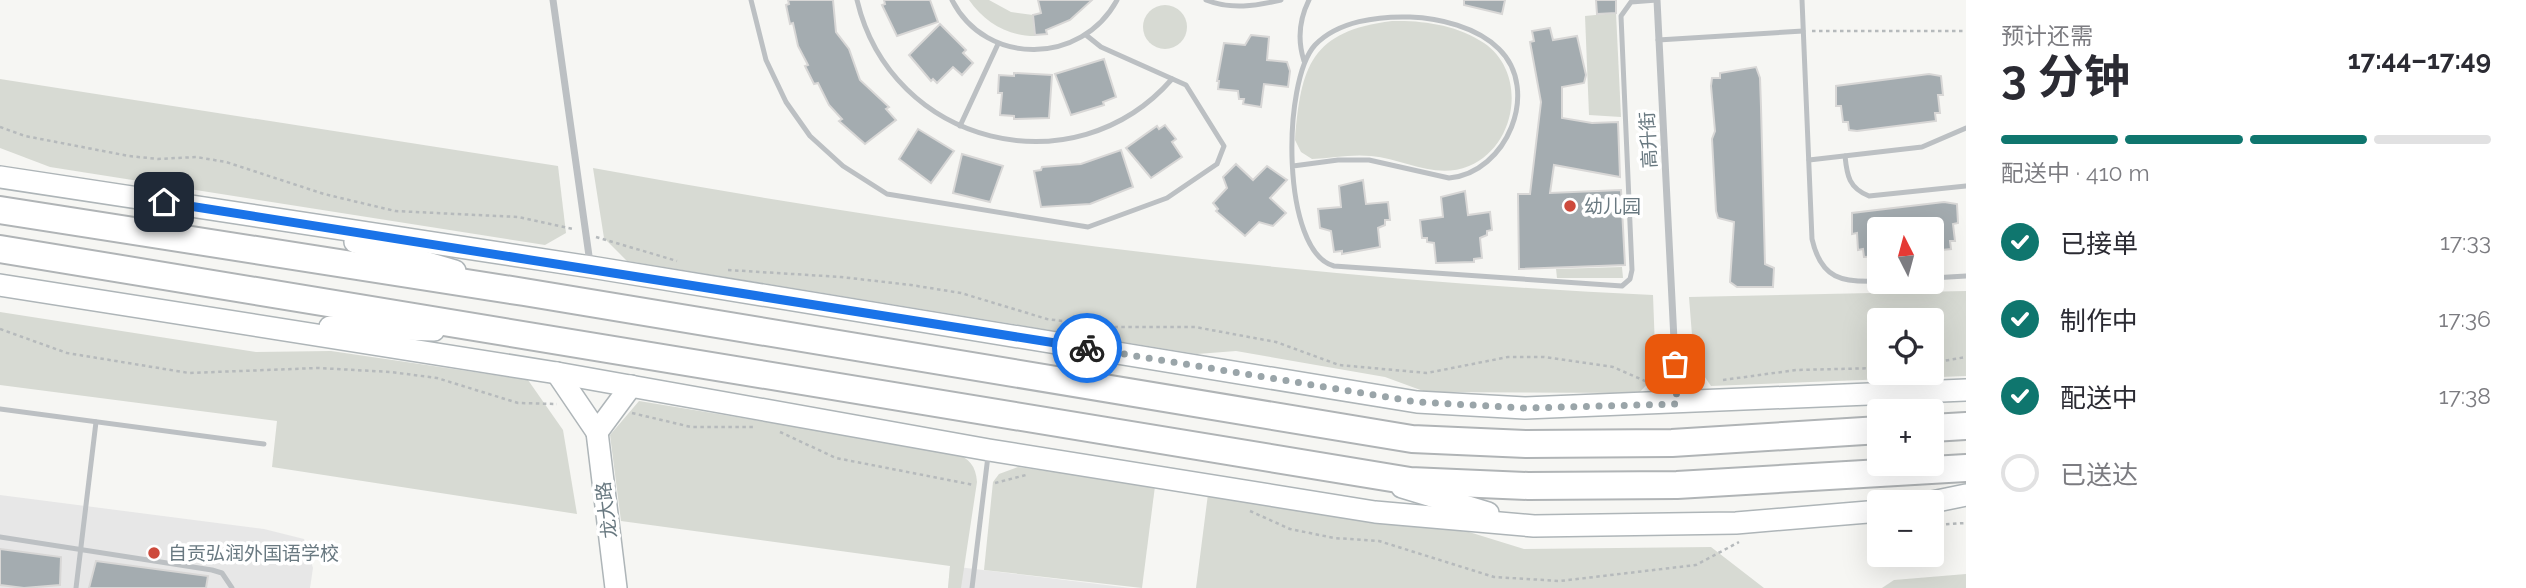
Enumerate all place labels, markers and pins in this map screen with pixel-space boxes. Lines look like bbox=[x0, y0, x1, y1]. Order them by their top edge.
pin bbox=[134, 172, 194, 232]
place label: 幼儿园 bbox=[1584, 195, 1641, 217]
marker: 幼儿园 bbox=[1562, 198, 1578, 214]
pin bbox=[1645, 334, 1705, 394]
place label: 自贡弘润外国语学校 bbox=[168, 542, 339, 564]
marker: 自贡弘润外国语学校 bbox=[146, 545, 162, 561]

